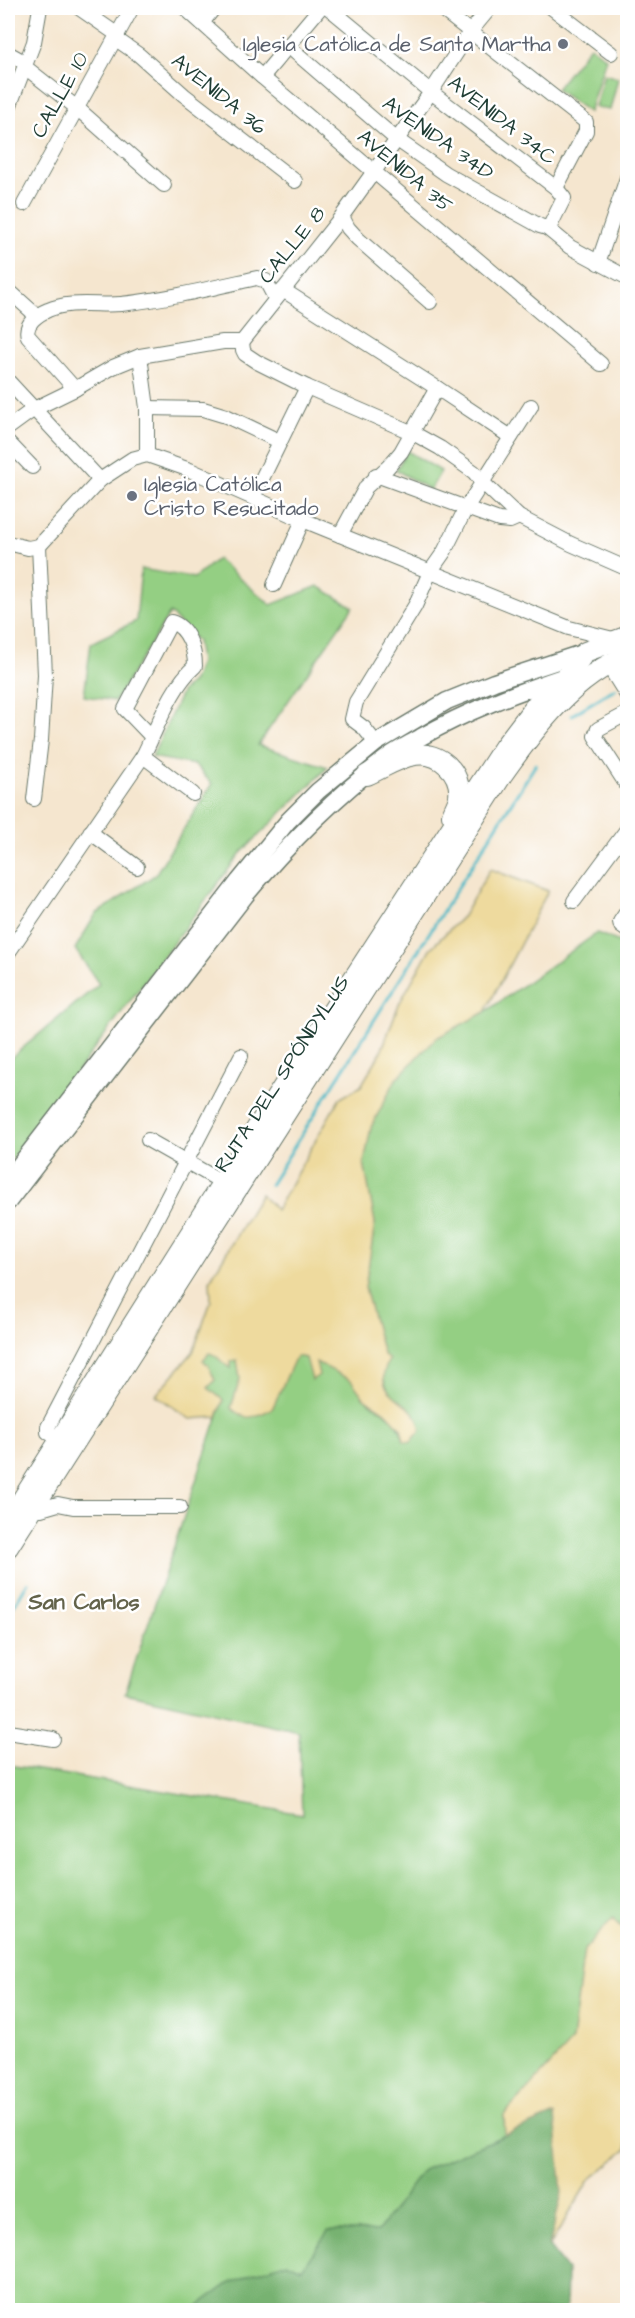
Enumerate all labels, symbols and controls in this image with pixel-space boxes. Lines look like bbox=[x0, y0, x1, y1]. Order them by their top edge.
place label: Iglesia Católica de Santa Martha bbox=[243, 30, 551, 61]
marker: Iglesia Católica de Santa Martha bbox=[556, 37, 570, 51]
street label: CALLE 10 bbox=[24, 47, 96, 143]
street label: AVENIDA 36 bbox=[165, 47, 273, 141]
street label: AVENIDA 34C bbox=[442, 68, 563, 172]
street label: AVENIDA 34D bbox=[377, 89, 500, 187]
street label: AVENIDA 35 bbox=[351, 122, 459, 220]
street label: CALLE 8 bbox=[252, 200, 332, 290]
place label: Iglesia Católica Cristo Resucitado bbox=[144, 470, 319, 523]
marker: Iglesia Católica Cristo Resucitado bbox=[125, 489, 139, 503]
street label: RUTA DEL SPÓNDYLUS bbox=[207, 970, 357, 1178]
district label: San Carlos bbox=[28, 1587, 139, 1618]

